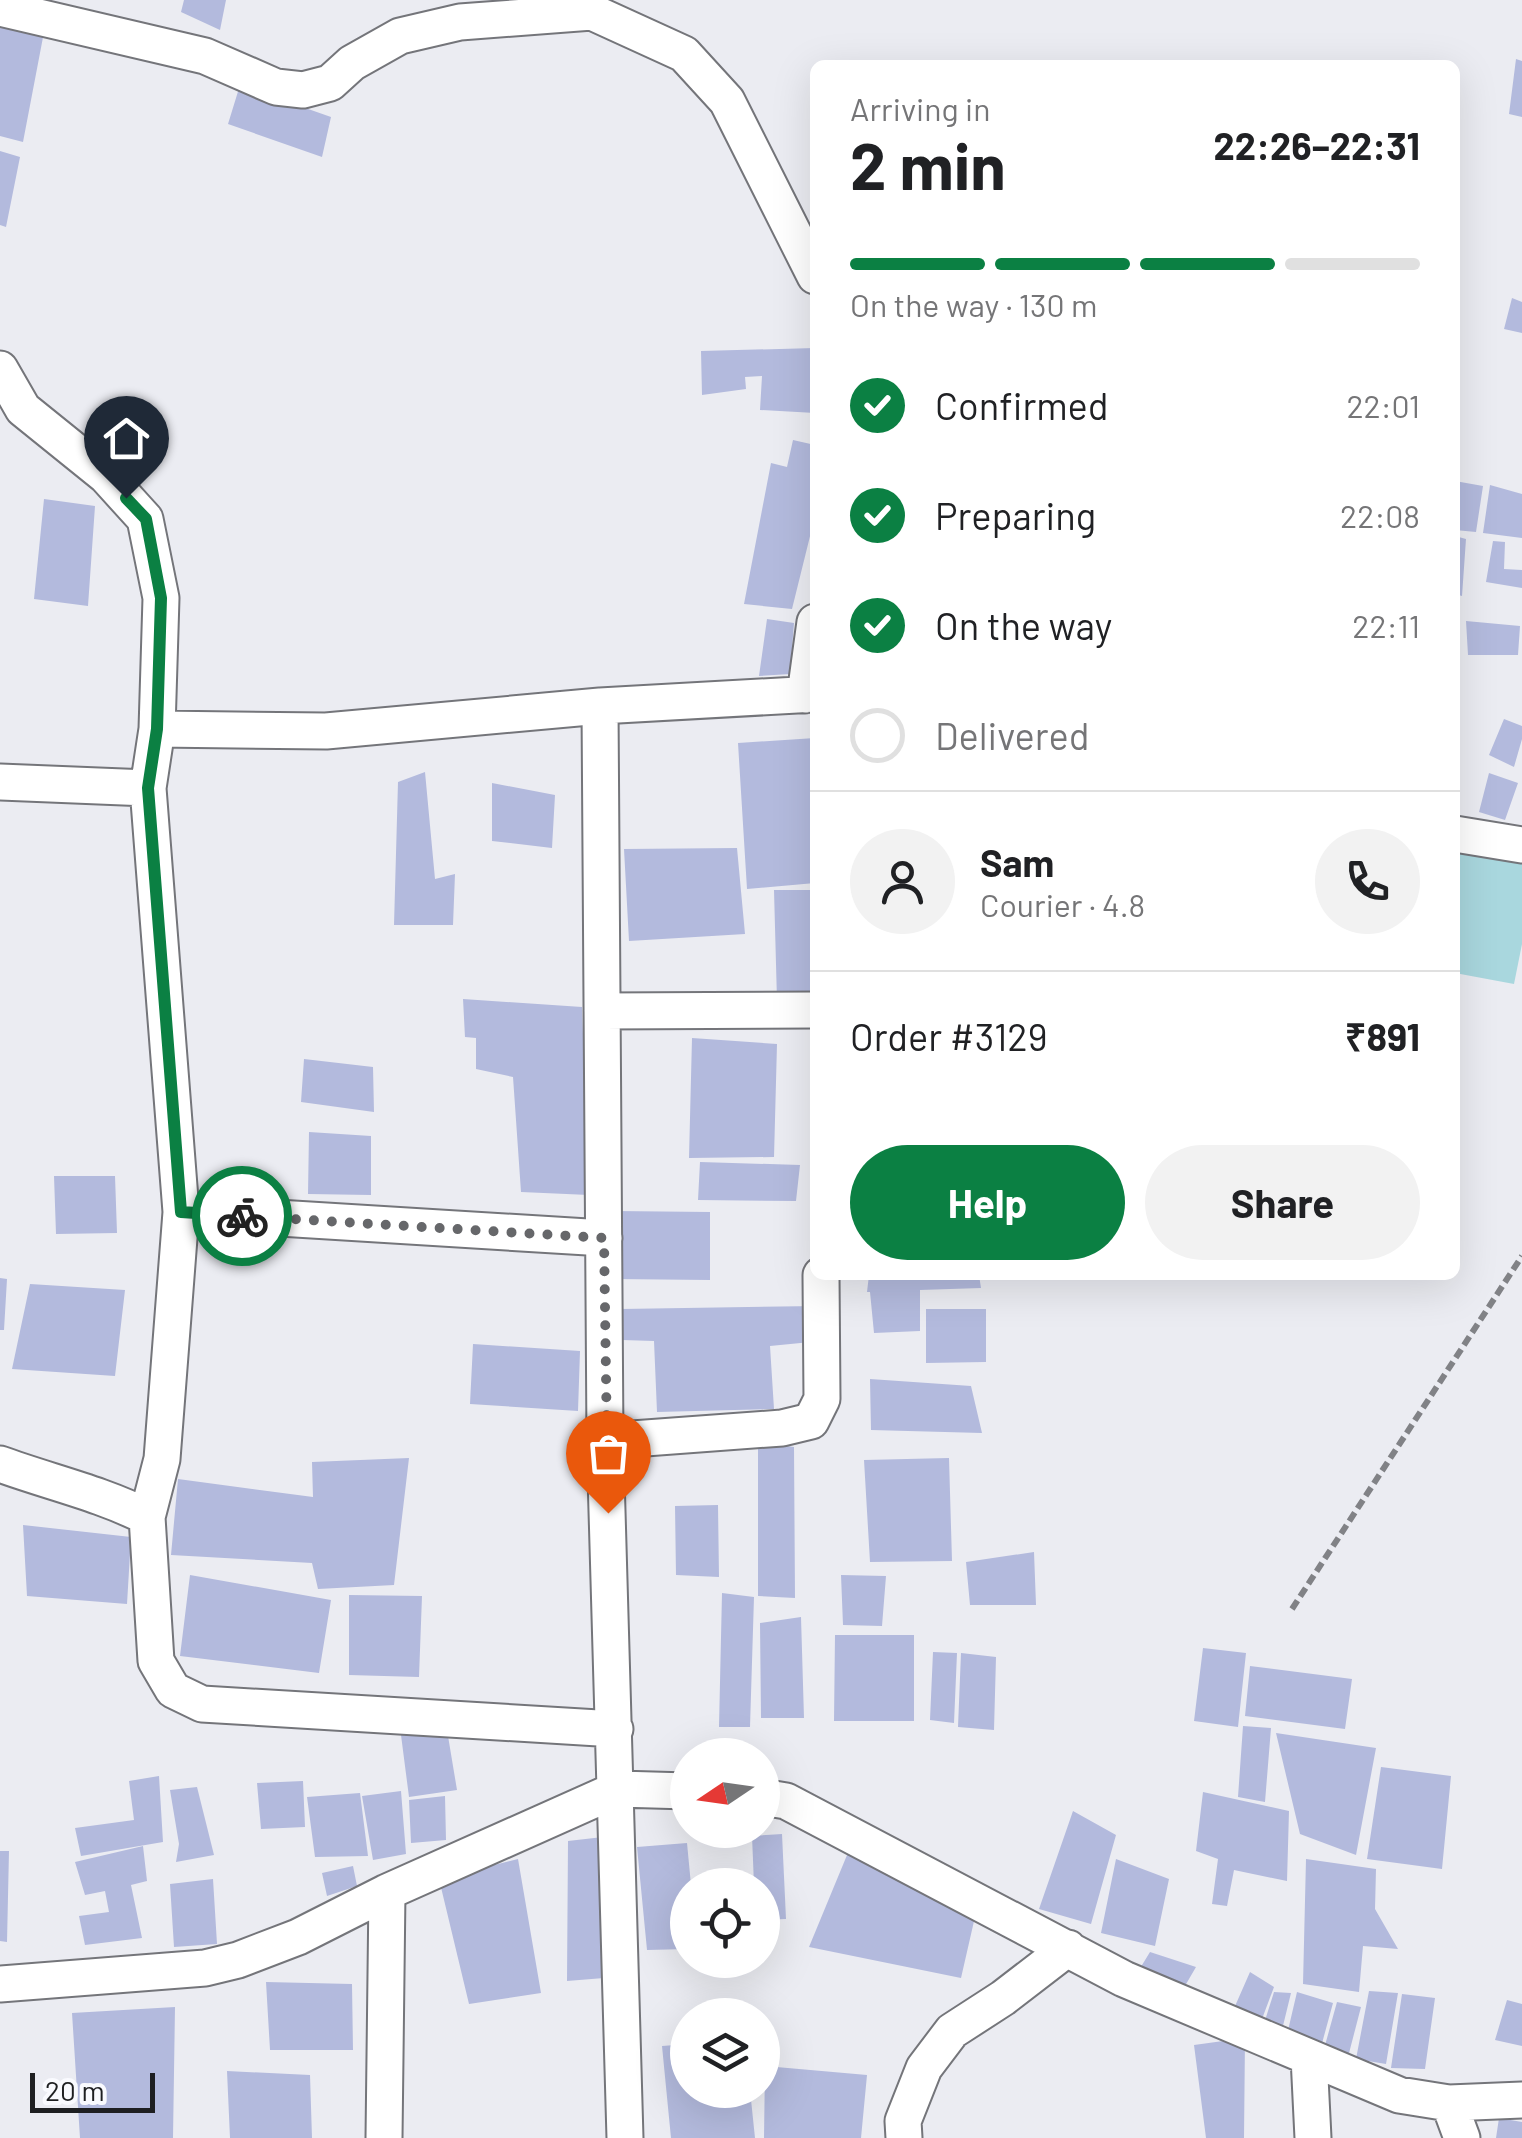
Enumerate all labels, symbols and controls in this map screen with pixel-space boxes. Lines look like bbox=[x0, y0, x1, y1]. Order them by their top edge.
text: Arriving in bbox=[850, 89, 990, 127]
text: 22:26–22:31 bbox=[1214, 122, 1420, 168]
text: 2 min bbox=[850, 125, 1006, 203]
text: On the way · 130 m bbox=[850, 285, 1097, 323]
icon: check bbox=[850, 378, 905, 433]
text: Confirmed bbox=[935, 382, 1108, 428]
text: 22:01 bbox=[1346, 386, 1420, 424]
pin bbox=[84, 396, 169, 499]
icon: home bbox=[99, 411, 154, 466]
icon: check bbox=[850, 488, 905, 543]
text: Preparing bbox=[935, 492, 1096, 538]
text: 22:08 bbox=[1340, 496, 1420, 534]
icon: check bbox=[850, 598, 905, 653]
text: On the way bbox=[935, 602, 1112, 648]
text: 22:11 bbox=[1352, 606, 1420, 644]
text: Delivered bbox=[935, 712, 1089, 758]
button: person bbox=[850, 829, 955, 934]
button: phone bbox=[1315, 829, 1420, 934]
text: Sam bbox=[980, 839, 1054, 885]
text: Courier · 4.8 bbox=[980, 885, 1145, 923]
text: Order #3129 bbox=[850, 1013, 1048, 1059]
text: ₹891 bbox=[1345, 1013, 1420, 1059]
button: Help bbox=[850, 1145, 1125, 1260]
button: Share bbox=[1145, 1145, 1420, 1260]
courier bbox=[192, 1166, 292, 1266]
icon: bike bbox=[215, 1189, 270, 1244]
pin bbox=[566, 1411, 651, 1514]
icon: bag bbox=[581, 1426, 636, 1481]
north arrow bbox=[670, 1738, 780, 1848]
map controls bbox=[670, 1738, 780, 2108]
button: locate bbox=[670, 1868, 780, 1978]
button: layers bbox=[670, 1998, 780, 2108]
scale bar bbox=[30, 2068, 155, 2112]
text: 20 m bbox=[45, 2073, 105, 2107]

